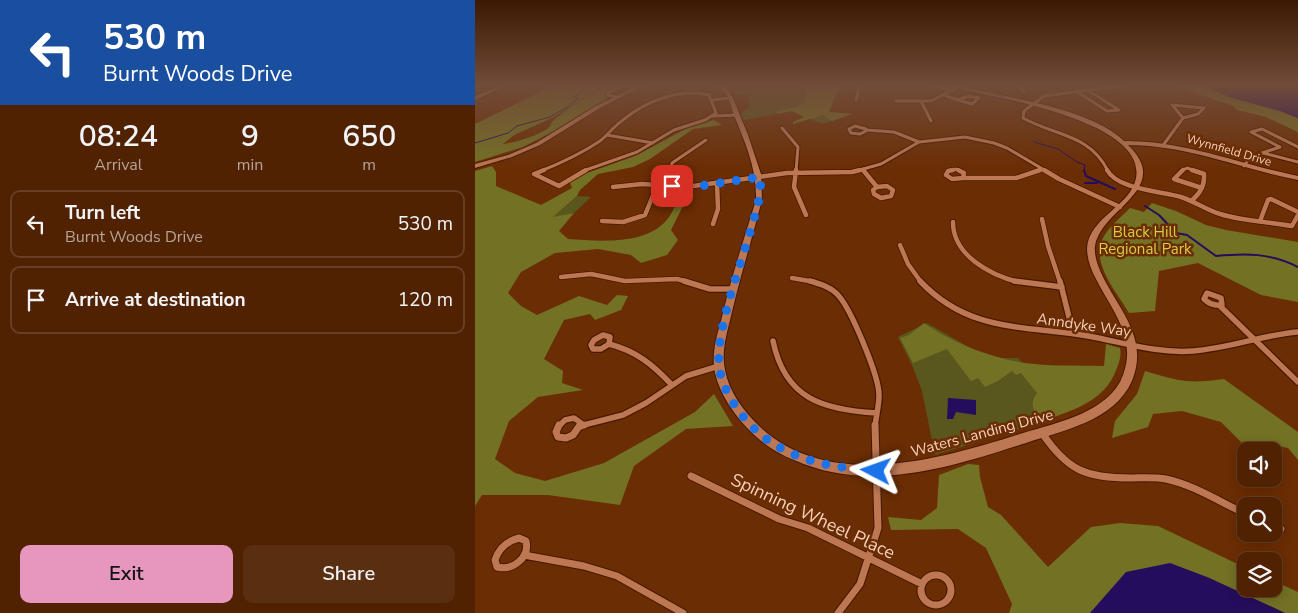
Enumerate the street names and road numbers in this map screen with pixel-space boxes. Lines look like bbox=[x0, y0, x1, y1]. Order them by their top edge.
street label: Wynnfield Drive bbox=[1185, 130, 1273, 170]
street label: Anndyke Way bbox=[1036, 308, 1133, 342]
street label: Waters Landing Drive bbox=[909, 404, 1055, 462]
street label: Spinning Wheel Place bbox=[727, 467, 899, 565]

